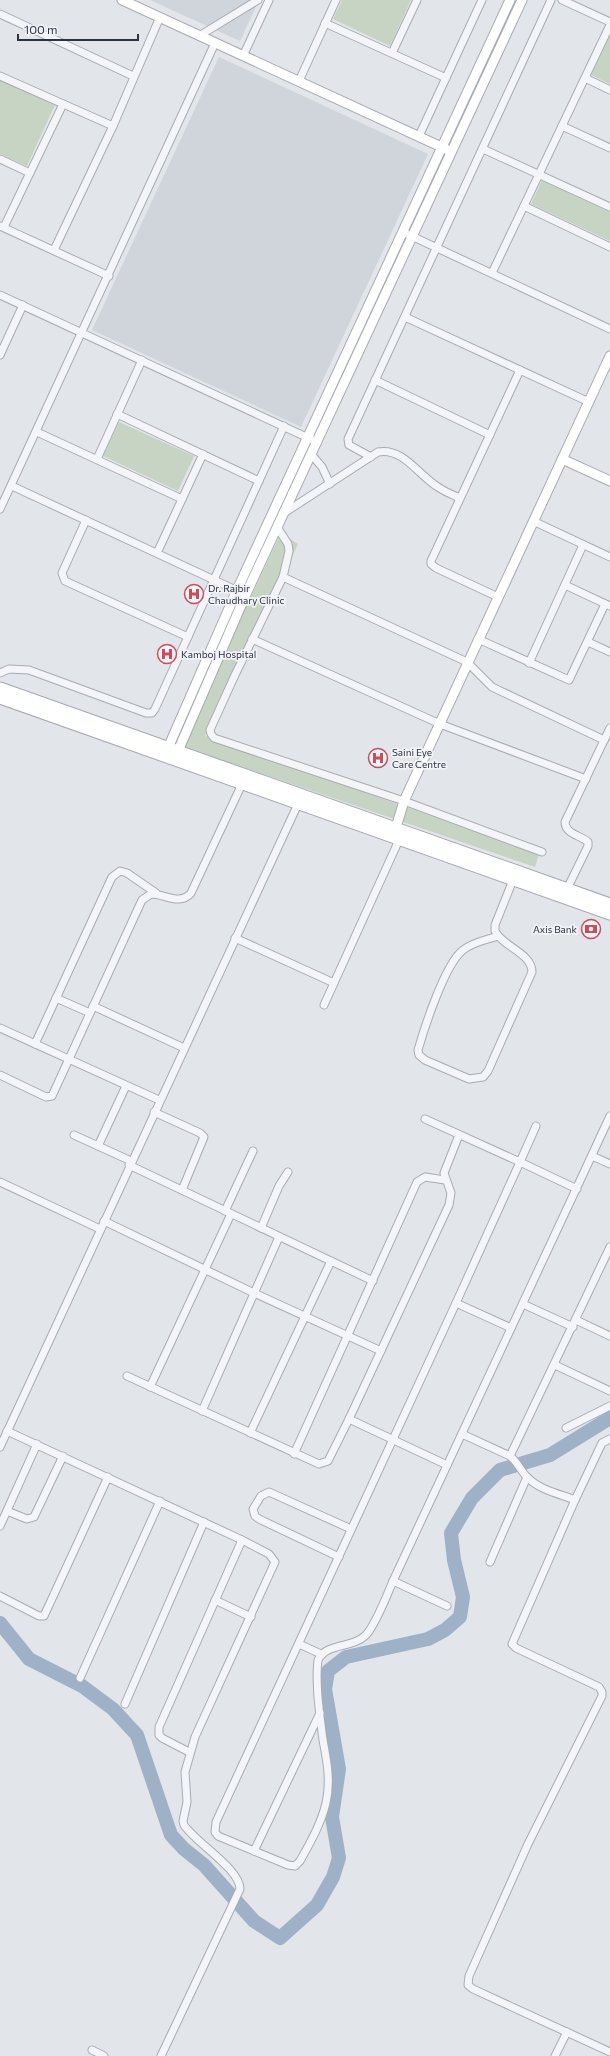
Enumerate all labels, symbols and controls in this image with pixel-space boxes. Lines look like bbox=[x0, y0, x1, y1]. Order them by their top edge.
scale bar bbox=[18, 16, 138, 42]
text: 100 m bbox=[24, 22, 58, 36]
place label: Dr. Rajbir Chaudhary Clinic bbox=[208, 582, 284, 606]
hospital icon: Dr. Rajbir Chaudhary Clinic bbox=[183, 583, 205, 605]
hospital icon: Kamboj Hospital bbox=[156, 643, 178, 665]
place label: Kamboj Hospital bbox=[181, 648, 256, 660]
place label: Saini Eye Care Centre bbox=[392, 746, 446, 770]
hospital icon: Saini Eye Care Centre bbox=[367, 747, 389, 769]
bank icon: Axis Bank bbox=[580, 918, 602, 940]
place label: Axis Bank bbox=[533, 923, 578, 935]

